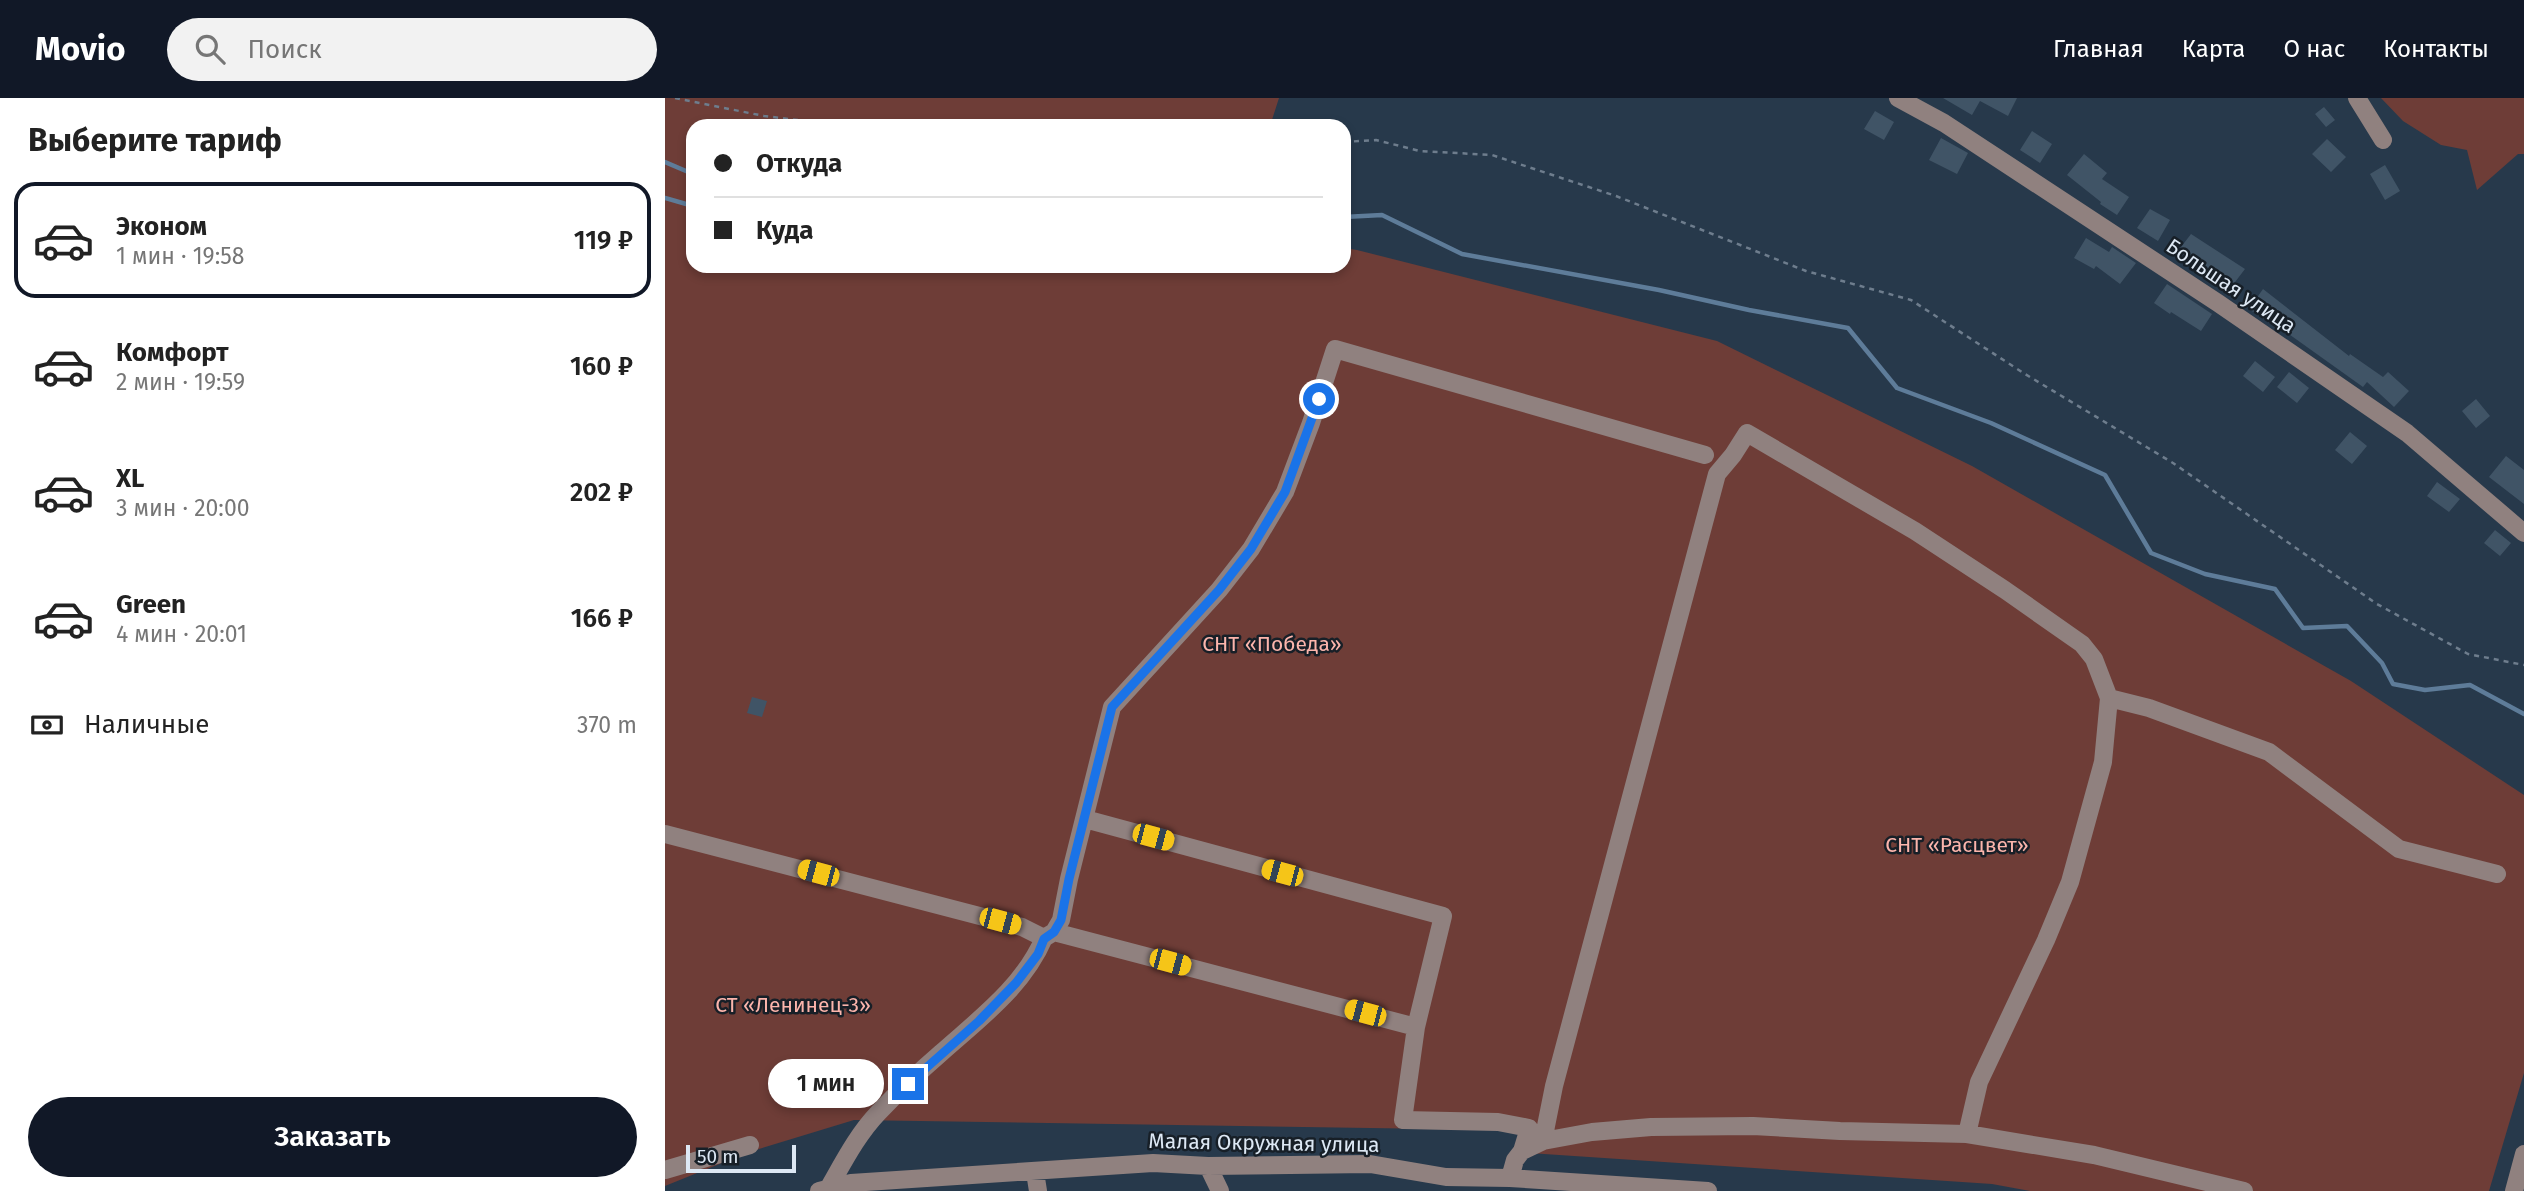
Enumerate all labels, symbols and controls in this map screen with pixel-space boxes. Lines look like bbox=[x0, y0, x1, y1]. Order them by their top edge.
search box bbox=[167, 18, 657, 81]
text: Movio bbox=[35, 29, 125, 69]
icon: search bbox=[191, 30, 229, 68]
text: Поиск bbox=[247, 34, 322, 65]
text: Главная bbox=[2053, 35, 2144, 63]
text: Карта bbox=[2182, 35, 2245, 63]
text: О нас bbox=[2283, 35, 2345, 63]
text: Контакты bbox=[2383, 35, 2489, 63]
text: Выберите тариф bbox=[28, 121, 282, 159]
text: Откуда bbox=[756, 148, 842, 179]
icon: car bbox=[32, 209, 95, 272]
text: Эконом bbox=[116, 211, 207, 242]
text: Куда bbox=[756, 215, 814, 246]
text: 119 ₽ bbox=[574, 225, 633, 256]
street label: Большая улица bbox=[2161, 233, 2301, 339]
text: 1 мин · 19:58 bbox=[116, 242, 244, 270]
icon: car bbox=[32, 335, 95, 398]
text: Комфорт bbox=[116, 337, 229, 368]
text: 160 ₽ bbox=[570, 351, 633, 382]
text: 2 мин · 19:59 bbox=[116, 368, 245, 396]
route start bbox=[1303, 383, 1335, 415]
icon: car bbox=[32, 461, 95, 524]
text: XL bbox=[116, 463, 144, 494]
text: 202 ₽ bbox=[570, 477, 633, 508]
text: 3 мин · 20:00 bbox=[116, 494, 250, 522]
icon: car bbox=[32, 587, 95, 650]
text: Green bbox=[116, 589, 186, 620]
text: 166 ₽ bbox=[571, 603, 633, 634]
text: 4 мин · 20:01 bbox=[116, 620, 247, 648]
park label: СНТ «Победа» bbox=[1202, 631, 1342, 657]
icon: cash bbox=[28, 706, 66, 744]
text: Наличные bbox=[84, 709, 209, 740]
text: 370 m bbox=[577, 711, 637, 739]
car bbox=[1130, 821, 1177, 853]
park label: СНТ «Расцвет» bbox=[1885, 832, 2029, 858]
car bbox=[795, 857, 842, 889]
car bbox=[1259, 857, 1306, 889]
car bbox=[977, 905, 1024, 937]
car bbox=[1147, 946, 1194, 978]
park label: СТ «Ленинец-3» bbox=[715, 992, 871, 1018]
car bbox=[1342, 997, 1389, 1029]
callout: 1 мин bbox=[768, 1060, 883, 1108]
route end bbox=[892, 1068, 924, 1100]
text: 1 мин bbox=[797, 1069, 855, 1097]
button: Заказать bbox=[28, 1097, 637, 1177]
street label: Малая Окружная улица bbox=[1148, 1128, 1380, 1158]
scale bar bbox=[686, 1142, 796, 1174]
text: 50 m bbox=[697, 1145, 738, 1168]

